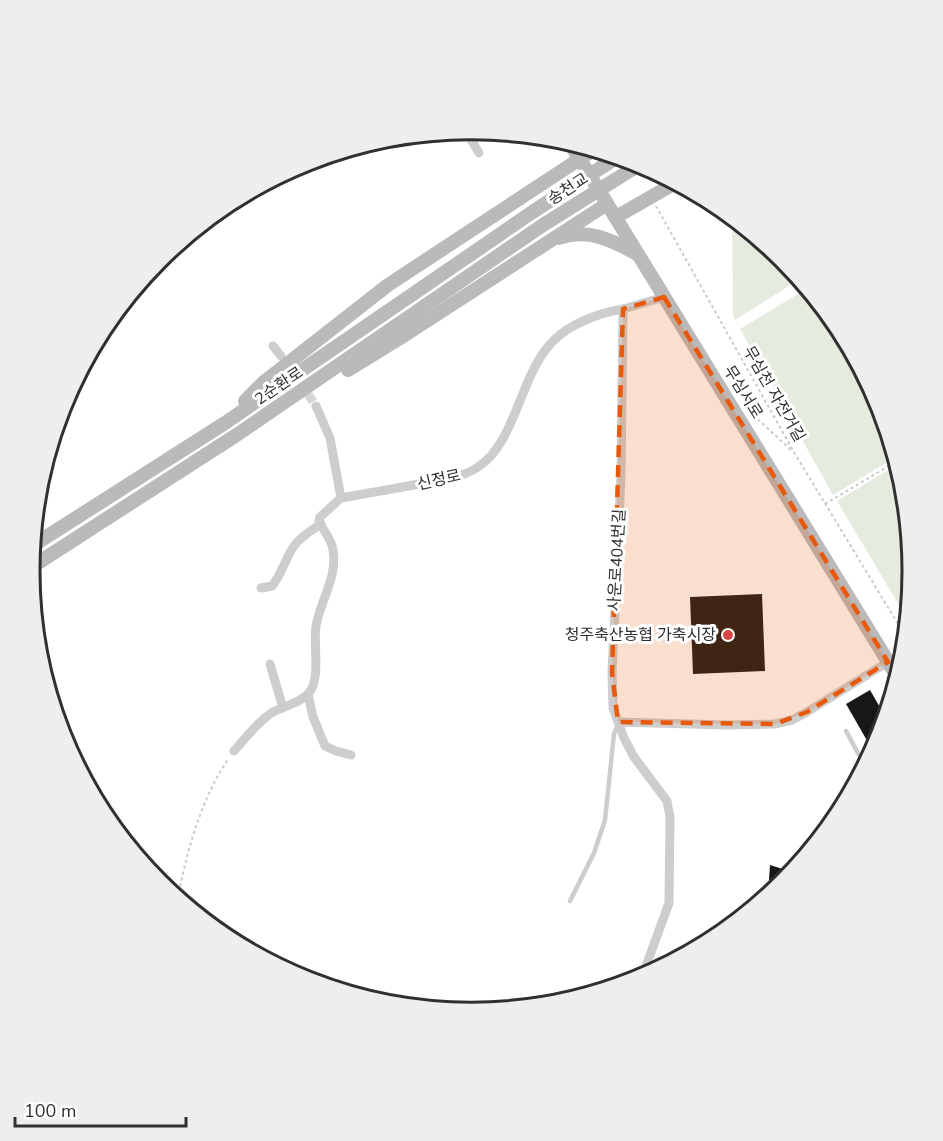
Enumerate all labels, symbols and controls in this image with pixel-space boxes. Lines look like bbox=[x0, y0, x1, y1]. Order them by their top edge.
street label: 송천교 bbox=[543, 168, 593, 210]
street label: 무심천 자전거길 bbox=[738, 342, 810, 446]
street label: 무심서로 bbox=[718, 361, 768, 423]
street label: 2순환로 bbox=[251, 362, 308, 410]
street label: 신정로 bbox=[415, 464, 463, 496]
street label: 사운로404번길 bbox=[603, 508, 631, 612]
place label: 청주축산농협 가축시장 bbox=[565, 624, 716, 646]
marker: 청주축산농협 가축시장 bbox=[721, 628, 735, 642]
scale bar bbox=[15, 1090, 186, 1128]
text: 100 m bbox=[24, 1099, 76, 1123]

